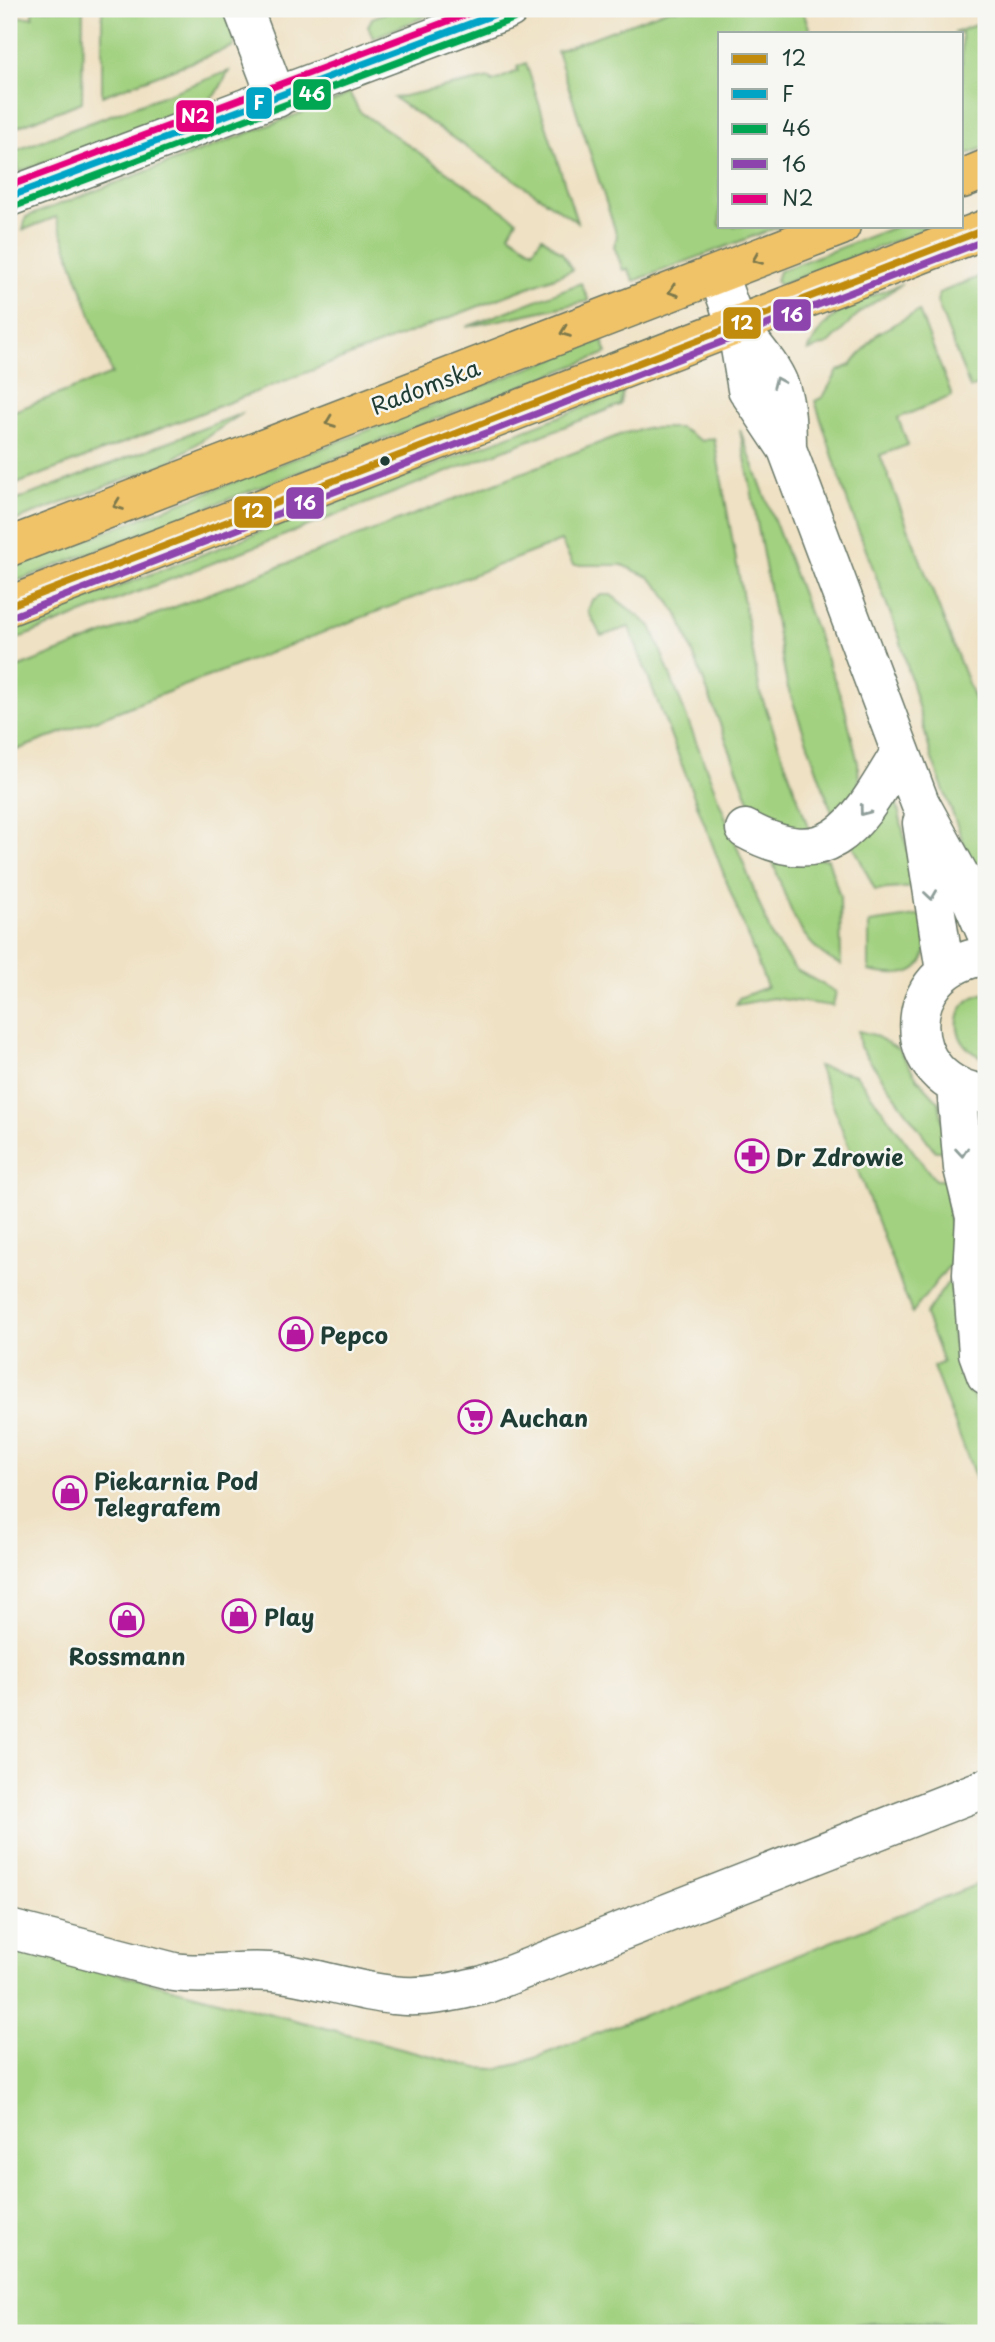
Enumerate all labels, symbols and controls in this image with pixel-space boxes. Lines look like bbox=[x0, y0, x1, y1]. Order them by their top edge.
legend bbox=[718, 32, 964, 228]
text: 12 bbox=[782, 41, 806, 73]
text: F bbox=[782, 77, 794, 109]
line badge: 46 bbox=[292, 78, 332, 111]
text: 46 bbox=[299, 79, 325, 107]
line badge: F bbox=[245, 86, 273, 120]
text: F bbox=[253, 88, 265, 116]
line badge: N2 bbox=[175, 99, 215, 133]
text: N2 bbox=[181, 101, 209, 129]
text: 46 bbox=[782, 111, 811, 143]
text: 16 bbox=[782, 147, 806, 179]
text: N2 bbox=[782, 181, 813, 213]
one-way arrow bbox=[751, 251, 763, 265]
one-way arrow bbox=[668, 283, 680, 297]
line badge: 16 bbox=[772, 298, 812, 332]
text: 16 bbox=[781, 300, 803, 328]
line badge: 12 bbox=[722, 306, 762, 340]
text: 12 bbox=[731, 308, 753, 336]
one-way arrow bbox=[560, 324, 572, 338]
street label: Radomska bbox=[365, 349, 485, 423]
one-way arrow bbox=[772, 377, 786, 389]
one-way arrow bbox=[325, 414, 337, 428]
unlabelled marker bbox=[378, 454, 392, 468]
line badge: 16 bbox=[285, 486, 325, 520]
text: 16 bbox=[294, 488, 316, 516]
line badge: 12 bbox=[233, 495, 273, 529]
text: 12 bbox=[242, 496, 264, 524]
one-way arrow bbox=[113, 497, 125, 511]
one-way arrow bbox=[859, 803, 872, 815]
one-way arrow bbox=[923, 889, 938, 901]
pharmacy icon: Dr Zdrowie bbox=[733, 1137, 771, 1175]
place label: Dr Zdrowie bbox=[776, 1139, 904, 1174]
one-way arrow bbox=[954, 1147, 969, 1158]
shop icon: Pepco bbox=[277, 1315, 315, 1353]
place label: Pepco bbox=[320, 1317, 388, 1352]
supermarket icon: Auchan bbox=[456, 1398, 494, 1436]
place label: Auchan bbox=[500, 1400, 588, 1435]
place label: Piekarnia Pod Telegrafem bbox=[94, 1463, 258, 1524]
shop icon: Piekarnia Pod Telegrafem bbox=[51, 1474, 89, 1512]
shop icon: Play bbox=[220, 1597, 258, 1635]
place label: Play bbox=[264, 1599, 314, 1634]
shop icon: Rossmann bbox=[108, 1601, 146, 1639]
place label: Rossmann bbox=[69, 1638, 185, 1673]

